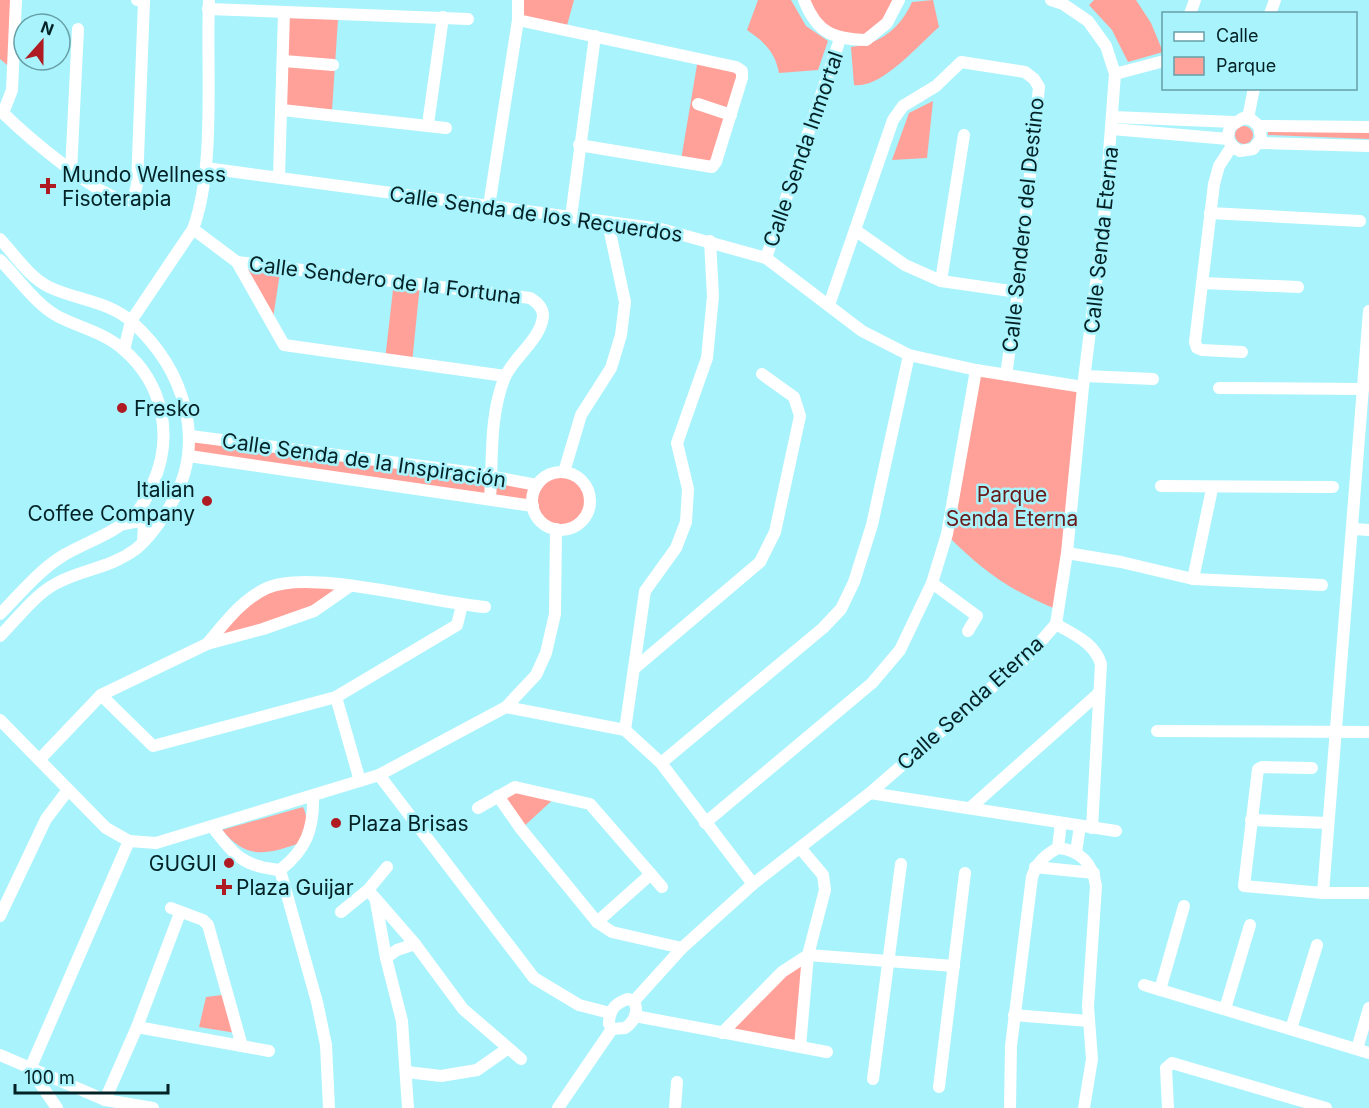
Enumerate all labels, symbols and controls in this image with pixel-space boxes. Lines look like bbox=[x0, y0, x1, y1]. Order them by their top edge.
north arrow bbox=[12, 12, 72, 72]
legend bbox=[1162, 12, 1357, 90]
text: N bbox=[38, 16, 57, 40]
text: Calle bbox=[1216, 25, 1258, 46]
street label: Calle Senda Inmortal bbox=[758, 48, 848, 250]
text: Parque bbox=[1216, 55, 1276, 76]
street label: Calle Sendero del Destino bbox=[997, 96, 1049, 354]
street label: Calle Senda Eterna bbox=[1079, 145, 1123, 335]
place label: Mundo Wellness Fisoterapia bbox=[62, 162, 226, 211]
marker: Mundo Wellness Fisoterapia bbox=[39, 177, 57, 195]
street label: Calle Senda de los Recuerdos bbox=[388, 181, 684, 247]
street label: Calle Sendero de la Fortuna bbox=[247, 251, 523, 309]
place label: Fresko bbox=[134, 396, 200, 421]
marker: Fresko bbox=[115, 401, 129, 415]
street label: Calle Senda de la Inspiración bbox=[220, 428, 508, 492]
place label: Italian Coffee Company bbox=[27, 477, 195, 526]
park label: Parque Senda Eterna bbox=[946, 482, 1078, 531]
marker: Italian Coffee Company bbox=[200, 494, 214, 508]
street label: Calle Senda Eterna bbox=[892, 631, 1048, 775]
place label: Plaza Brisas bbox=[348, 811, 469, 836]
marker: Plaza Brisas bbox=[329, 816, 343, 830]
place label: GUGUI bbox=[149, 851, 217, 876]
marker: GUGUI bbox=[222, 856, 236, 870]
place label: Plaza Guijar bbox=[236, 875, 354, 900]
marker: Plaza Guijar bbox=[217, 880, 231, 894]
scale bar bbox=[15, 1057, 168, 1095]
text: 100 m bbox=[24, 1067, 75, 1088]

